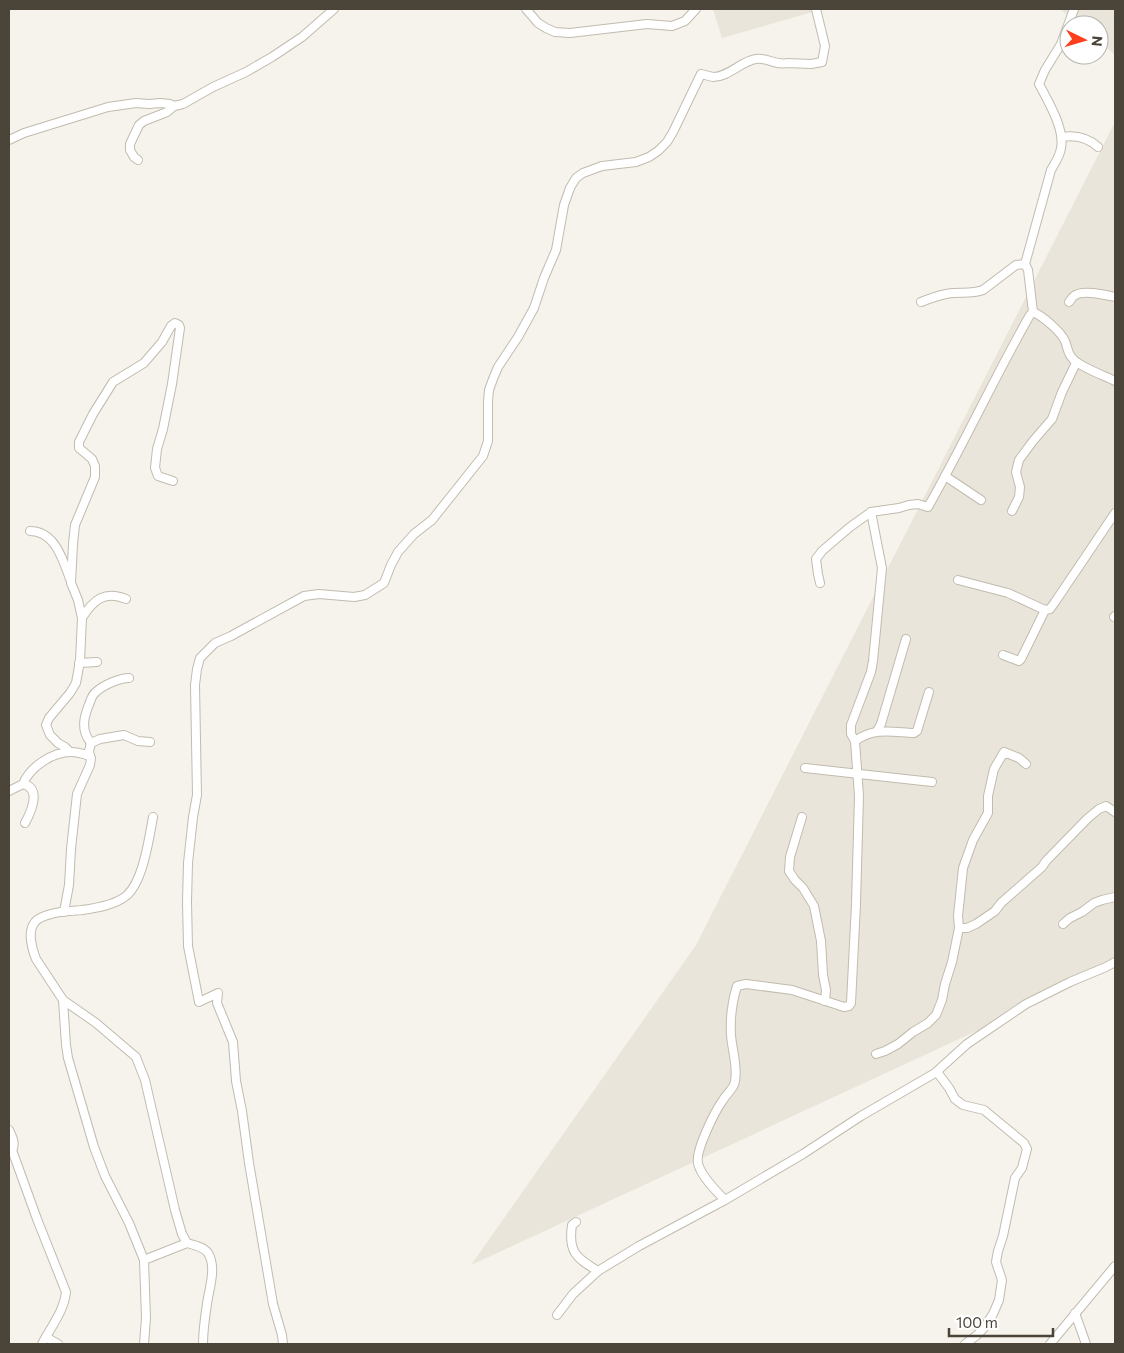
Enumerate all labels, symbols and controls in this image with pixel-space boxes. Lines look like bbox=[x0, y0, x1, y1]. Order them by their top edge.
north arrow bbox=[1059, 15, 1109, 65]
text: N bbox=[1089, 35, 1106, 47]
scale bar bbox=[949, 1306, 1053, 1338]
text: 100 m bbox=[956, 1313, 998, 1331]

